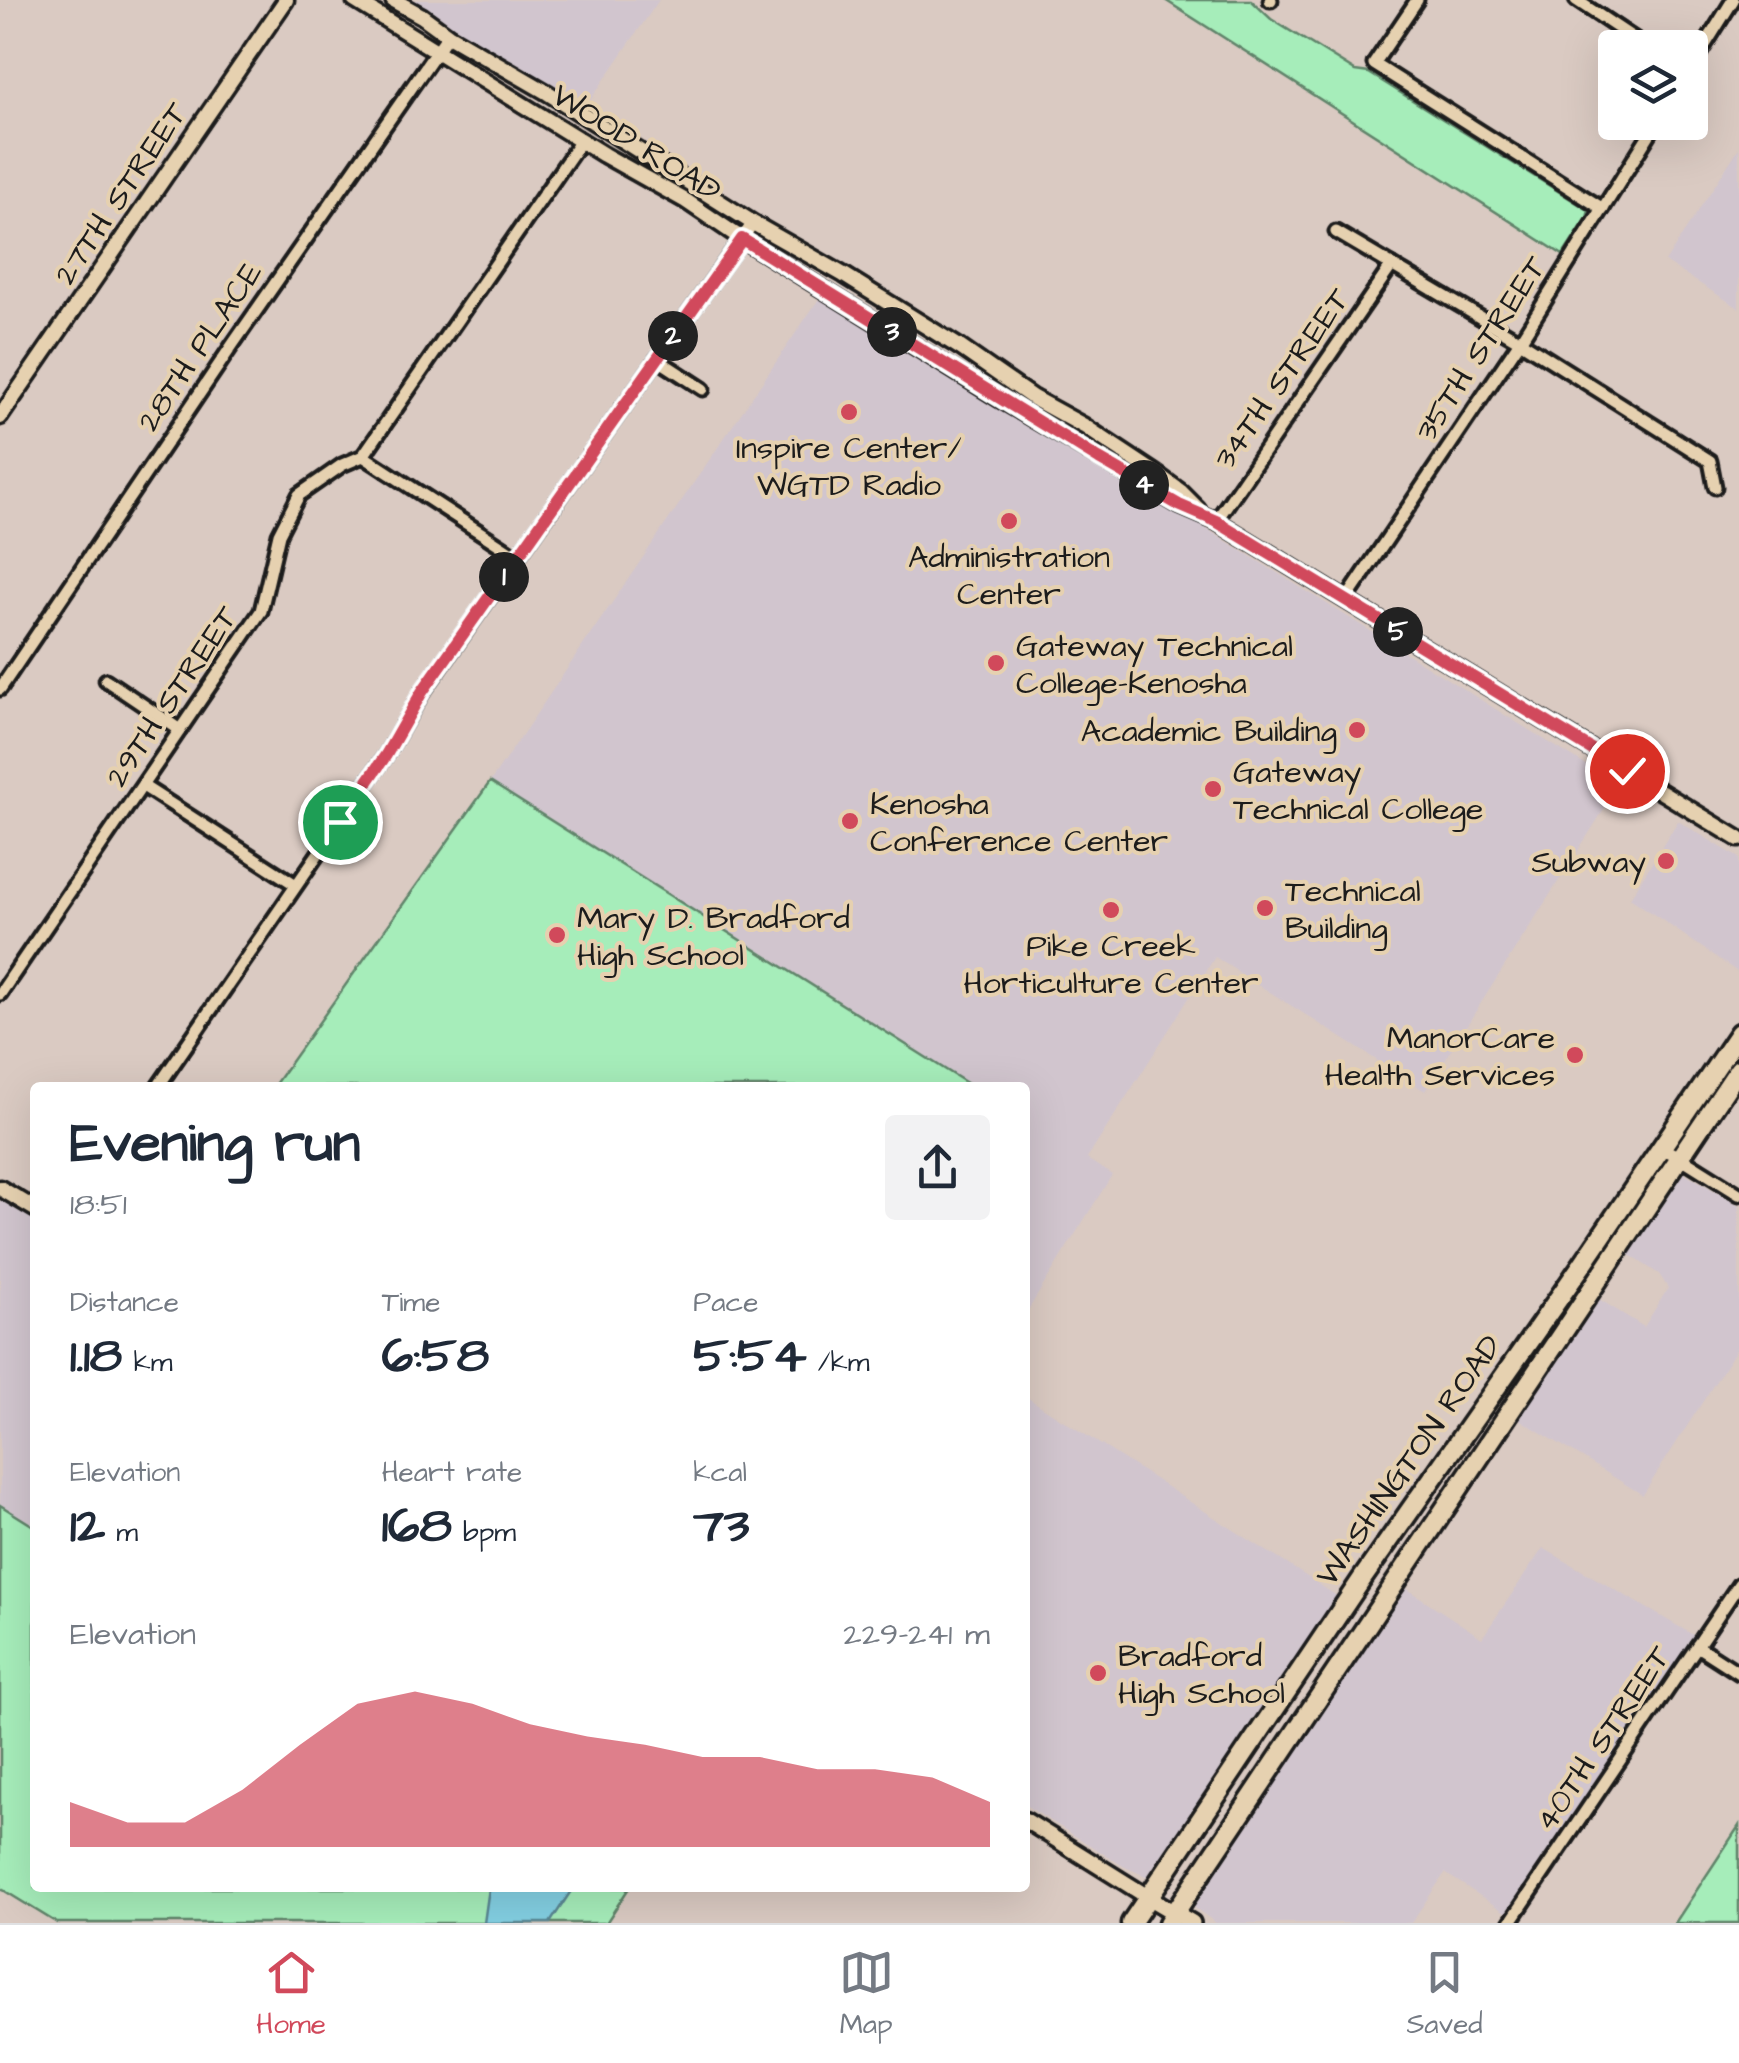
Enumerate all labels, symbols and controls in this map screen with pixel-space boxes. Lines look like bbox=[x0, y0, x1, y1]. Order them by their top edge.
map controls bbox=[1598, 30, 1708, 140]
button: layers bbox=[1598, 30, 1708, 140]
street label: WOOD ROAD bbox=[543, 73, 730, 213]
street label: 27TH STREET bbox=[44, 94, 199, 294]
street label: 35TH STREET bbox=[1405, 248, 1558, 450]
street label: 28TH PLACE bbox=[127, 253, 274, 441]
street label: 34TH STREET bbox=[1203, 279, 1361, 478]
pin: 3 bbox=[867, 307, 917, 357]
pin: 2 bbox=[648, 311, 698, 361]
text: 3 bbox=[885, 312, 899, 351]
text: 2 bbox=[665, 316, 681, 355]
marker: Inspire Center/ WGTD Radio bbox=[838, 401, 860, 423]
place label: Inspire Center/ WGTD Radio bbox=[736, 426, 962, 508]
pin: 4 bbox=[1119, 460, 1169, 510]
text: 4 bbox=[1134, 465, 1154, 504]
marker: Administration Center bbox=[998, 510, 1020, 532]
place label: Administration Center bbox=[908, 535, 1110, 617]
pin: 1 bbox=[479, 552, 529, 602]
text: 1 bbox=[502, 557, 506, 596]
street label: 29TH STREET bbox=[95, 597, 250, 796]
pin: 5 bbox=[1373, 607, 1423, 657]
text: 5 bbox=[1388, 612, 1408, 651]
place label: Gateway Technical College-Kenosha bbox=[1016, 624, 1293, 706]
marker: Gateway Technical College-Kenosha bbox=[985, 652, 1007, 674]
place label: Academic Building bbox=[1081, 709, 1337, 754]
marker: Academic Building bbox=[1346, 719, 1368, 741]
pin bbox=[1585, 729, 1670, 814]
icon: check bbox=[1600, 744, 1655, 799]
place label: Gateway Technical College bbox=[1233, 750, 1483, 832]
marker: Gateway Technical College bbox=[1202, 778, 1224, 800]
pin bbox=[298, 780, 383, 865]
place label: Kenosha Conference Center bbox=[870, 782, 1169, 864]
icon: arrive bbox=[313, 795, 368, 850]
marker: Kenosha Conference Center bbox=[839, 810, 861, 832]
place label: Subway bbox=[1532, 840, 1646, 885]
marker: Subway bbox=[1655, 850, 1677, 872]
place label: Technical Building bbox=[1285, 869, 1421, 951]
place label: Mary D. Bradford High School bbox=[577, 896, 850, 978]
marker: Technical Building bbox=[1254, 897, 1276, 919]
marker: Pike Creek Horticulture Center bbox=[1100, 899, 1122, 921]
marker: Mary D. Bradford High School bbox=[546, 924, 568, 946]
place label: Pike Creek Horticulture Center bbox=[963, 924, 1259, 1006]
place label: ManorCare Health Services bbox=[1325, 1016, 1555, 1098]
marker: ManorCare Health Services bbox=[1564, 1044, 1586, 1066]
text: Evening run bbox=[70, 1106, 360, 1182]
button: share bbox=[885, 1115, 990, 1220]
text: 18:51 bbox=[70, 1182, 127, 1227]
text: Distance bbox=[70, 1283, 179, 1322]
text: Time bbox=[382, 1283, 440, 1322]
text: Pace bbox=[693, 1283, 758, 1322]
text: 1.18 bbox=[70, 1322, 122, 1391]
text: 6:58 bbox=[382, 1322, 489, 1391]
text: 5:54 bbox=[693, 1322, 807, 1391]
street label: WASHINGTON ROAD bbox=[1306, 1326, 1513, 1596]
text: km bbox=[122, 1343, 172, 1382]
text: /km bbox=[807, 1343, 869, 1382]
text: Elevation bbox=[70, 1453, 180, 1492]
text: Heart rate bbox=[382, 1453, 522, 1492]
text: kcal bbox=[693, 1453, 747, 1492]
text: 12 bbox=[70, 1492, 105, 1561]
text: 168 bbox=[382, 1492, 452, 1561]
text: 73 bbox=[693, 1492, 750, 1561]
text: m bbox=[105, 1513, 138, 1552]
text: bpm bbox=[452, 1513, 516, 1552]
text: Elevation bbox=[70, 1612, 196, 1657]
text: 229–241 m bbox=[843, 1612, 990, 1657]
place label: Bradford High School bbox=[1118, 1634, 1285, 1716]
street label: 40TH STREET bbox=[1524, 1637, 1682, 1841]
marker: Bradford High School bbox=[1087, 1662, 1109, 1684]
tab: Home bbox=[256, 1945, 326, 2044]
tab: Map bbox=[839, 1945, 894, 2044]
tab: Saved bbox=[1406, 1945, 1483, 2044]

